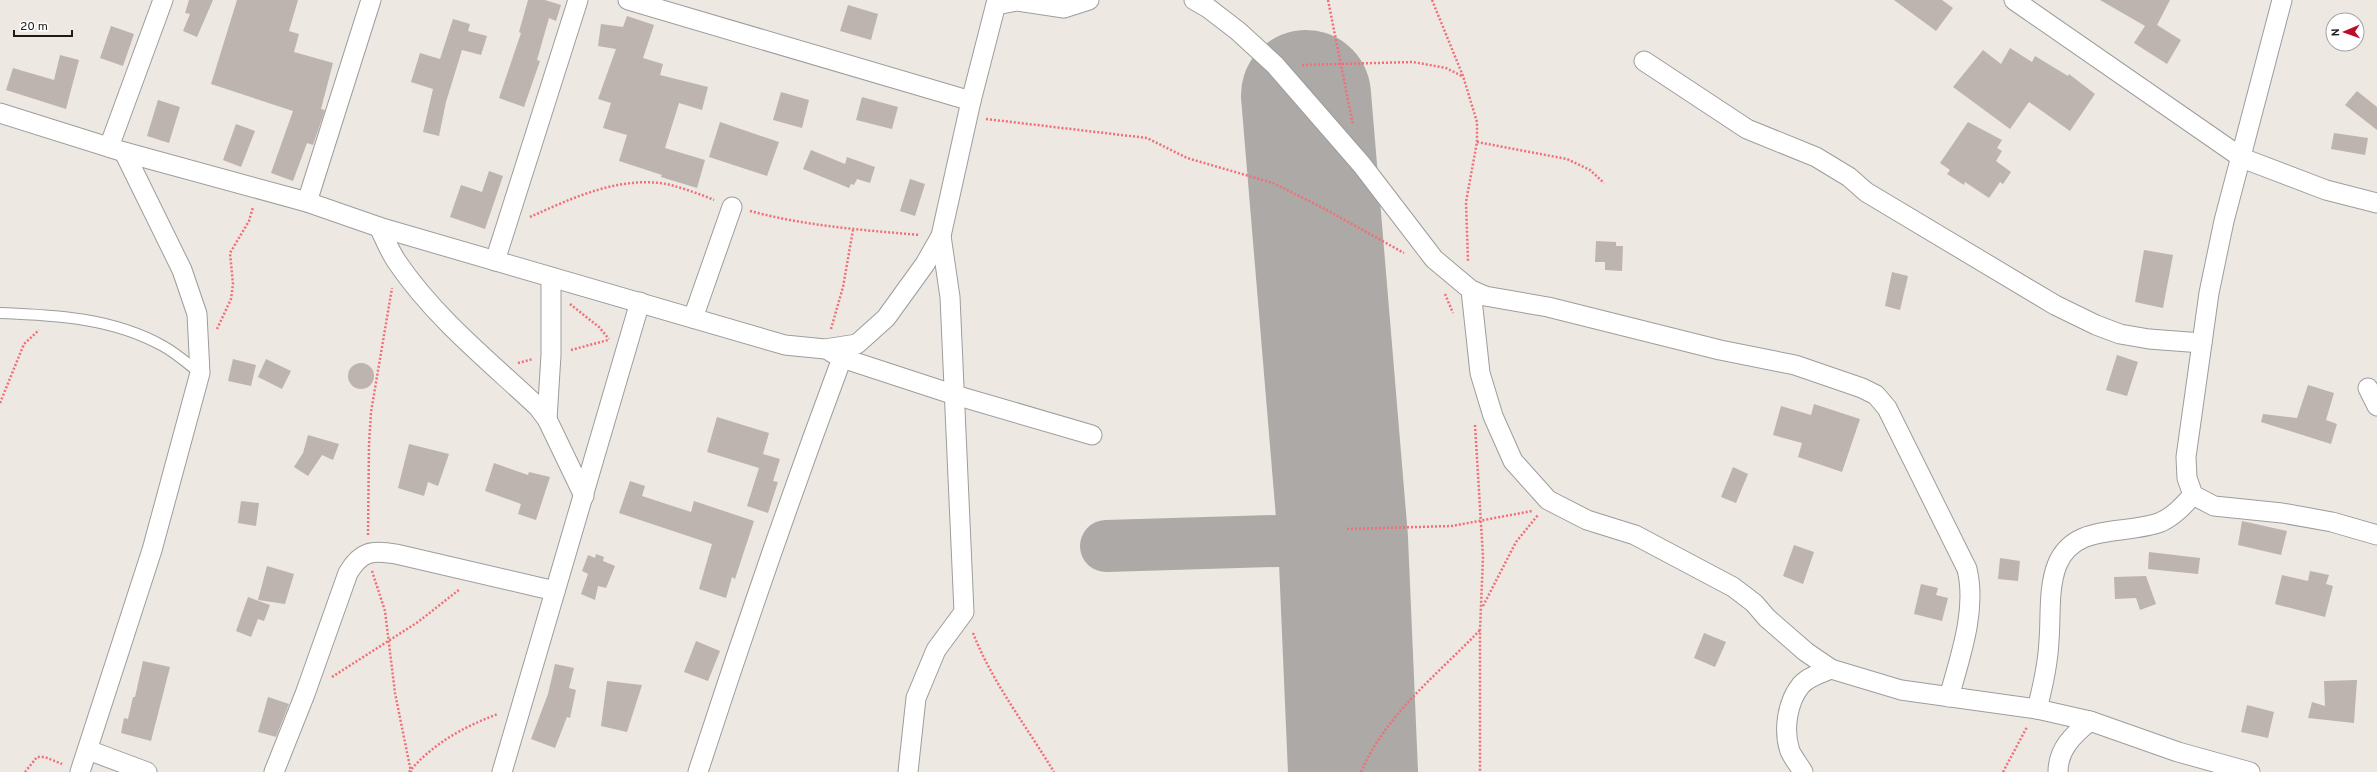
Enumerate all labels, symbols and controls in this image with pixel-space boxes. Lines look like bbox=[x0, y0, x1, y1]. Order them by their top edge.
scale bar bbox=[14, 12, 72, 38]
north arrow bbox=[2325, 12, 2365, 52]
text: 20 m bbox=[20, 19, 48, 35]
text: N bbox=[2329, 28, 2343, 37]

